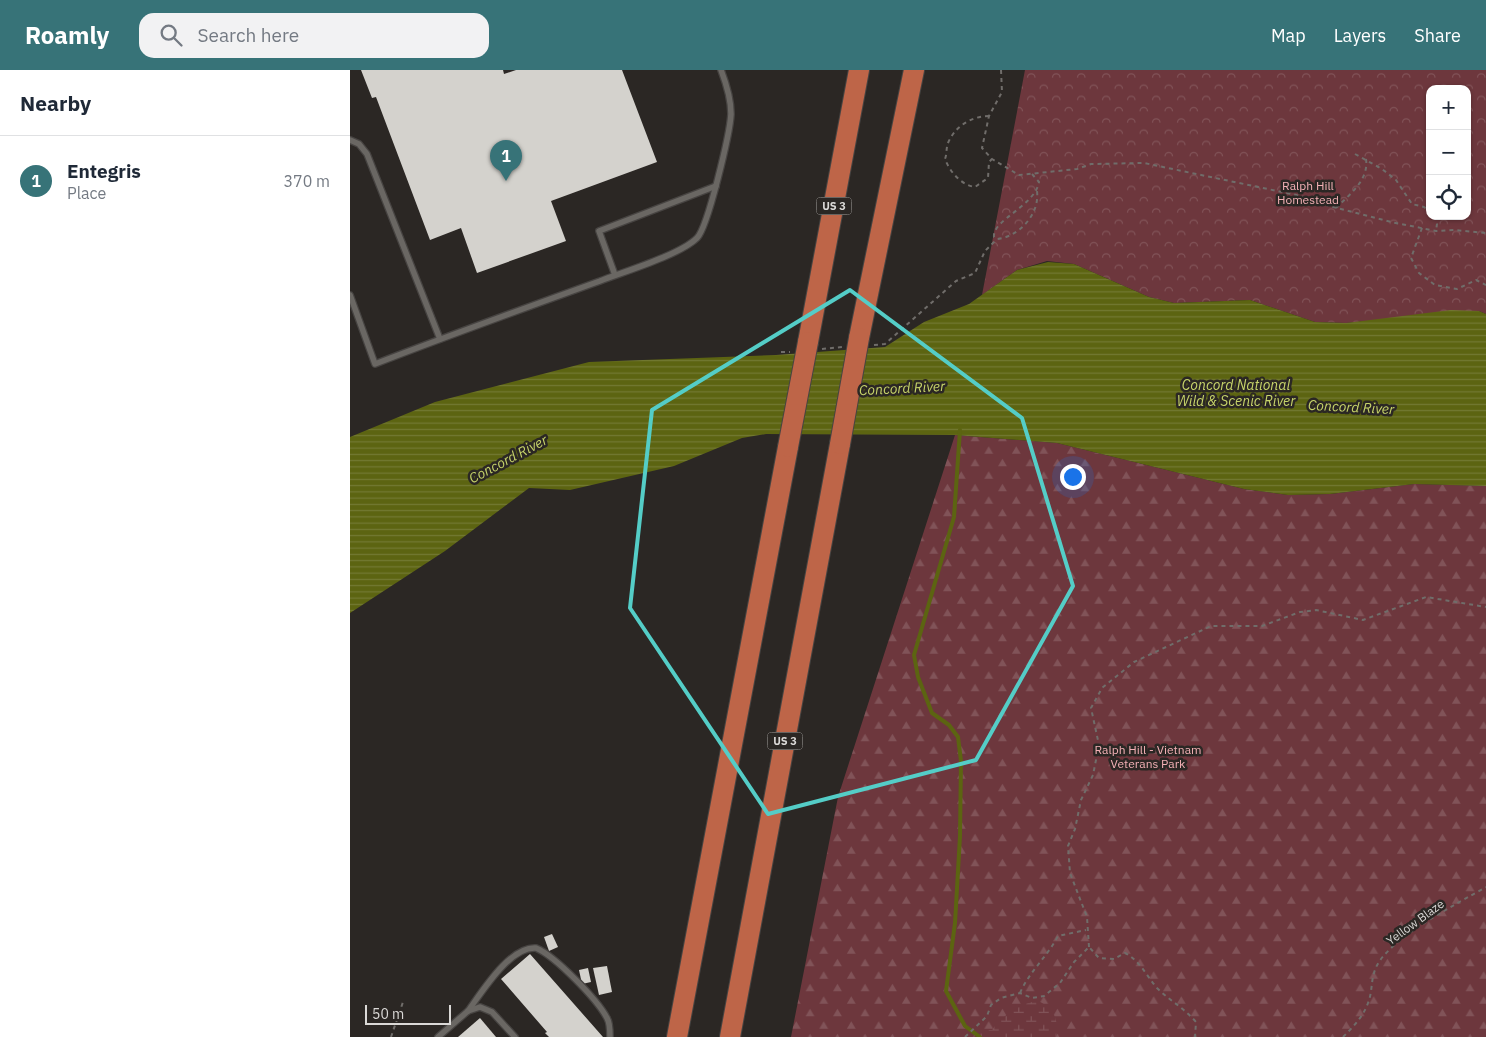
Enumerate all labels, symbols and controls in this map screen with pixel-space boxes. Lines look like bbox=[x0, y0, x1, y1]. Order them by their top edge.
search box bbox=[139, 13, 489, 58]
text: Roamly bbox=[25, 19, 109, 51]
icon: search bbox=[157, 21, 185, 49]
text: Search here bbox=[197, 23, 299, 47]
text: Map bbox=[1271, 24, 1306, 47]
text: Layers bbox=[1334, 24, 1386, 47]
text: Share bbox=[1414, 24, 1461, 47]
map controls bbox=[1426, 85, 1471, 220]
button: + bbox=[1426, 85, 1471, 130]
text: Nearby bbox=[20, 89, 91, 117]
button: − bbox=[1426, 130, 1471, 175]
pin: 1 bbox=[490, 140, 522, 181]
text: Entegris bbox=[67, 159, 141, 183]
text: 1 bbox=[31, 171, 41, 191]
text: 370 m bbox=[283, 171, 330, 191]
button: locate bbox=[1426, 175, 1471, 220]
park label: Ralph Hill Homestead bbox=[1277, 178, 1339, 207]
text: Place bbox=[67, 183, 106, 203]
road number: US 3 bbox=[816, 198, 852, 214]
water label: Concord National Wild & Scenic River bbox=[1177, 376, 1296, 410]
water label: Concord River bbox=[858, 377, 946, 399]
water label: Concord River bbox=[1307, 396, 1395, 418]
water label: Concord River bbox=[466, 430, 551, 487]
your location bbox=[1060, 464, 1086, 490]
road number: US 3 bbox=[768, 732, 802, 749]
park label: Ralph Hill - Vietnam Veterans Park bbox=[1094, 742, 1202, 771]
street label: Yellow Blaze bbox=[1383, 896, 1447, 948]
scale bar bbox=[365, 1002, 451, 1025]
text: 50 m bbox=[372, 1005, 404, 1023]

